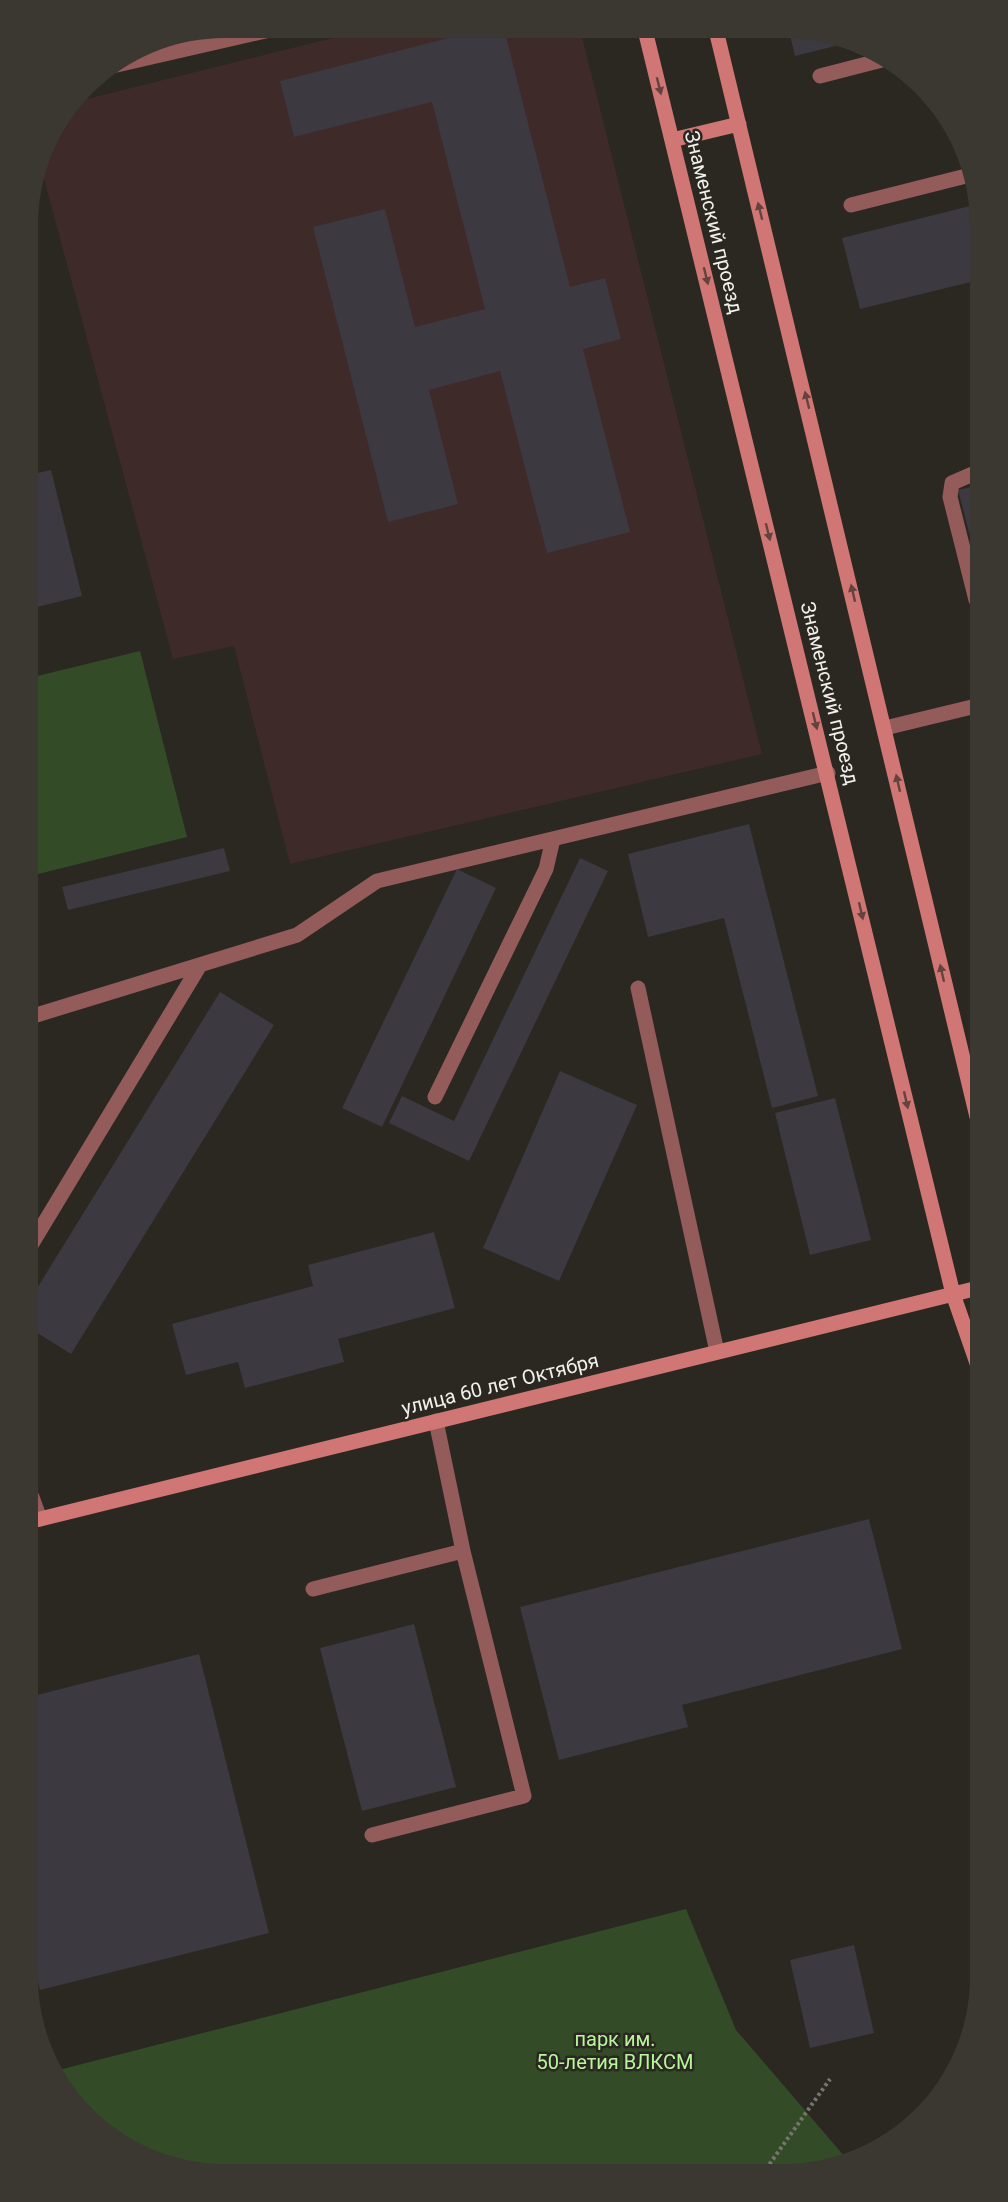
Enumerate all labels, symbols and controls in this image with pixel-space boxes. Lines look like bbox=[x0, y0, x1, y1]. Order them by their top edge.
one-way arrow bbox=[654, 77, 664, 96]
street label: Знаменский проезд bbox=[680, 128, 748, 316]
one-way arrow bbox=[754, 201, 764, 220]
one-way arrow bbox=[701, 266, 711, 285]
one-way arrow bbox=[801, 391, 811, 409]
one-way arrow bbox=[764, 523, 774, 541]
one-way arrow bbox=[847, 584, 857, 602]
street label: Знаменский проезд bbox=[796, 599, 864, 787]
one-way arrow bbox=[811, 712, 821, 730]
one-way arrow bbox=[892, 774, 902, 792]
one-way arrow bbox=[856, 902, 866, 920]
one-way arrow bbox=[937, 964, 947, 982]
one-way arrow bbox=[902, 1091, 912, 1110]
street label: улица 60 лет Октября bbox=[399, 1348, 601, 1420]
park label: парк им. 50-летия ВЛКСМ bbox=[537, 2027, 693, 2074]

